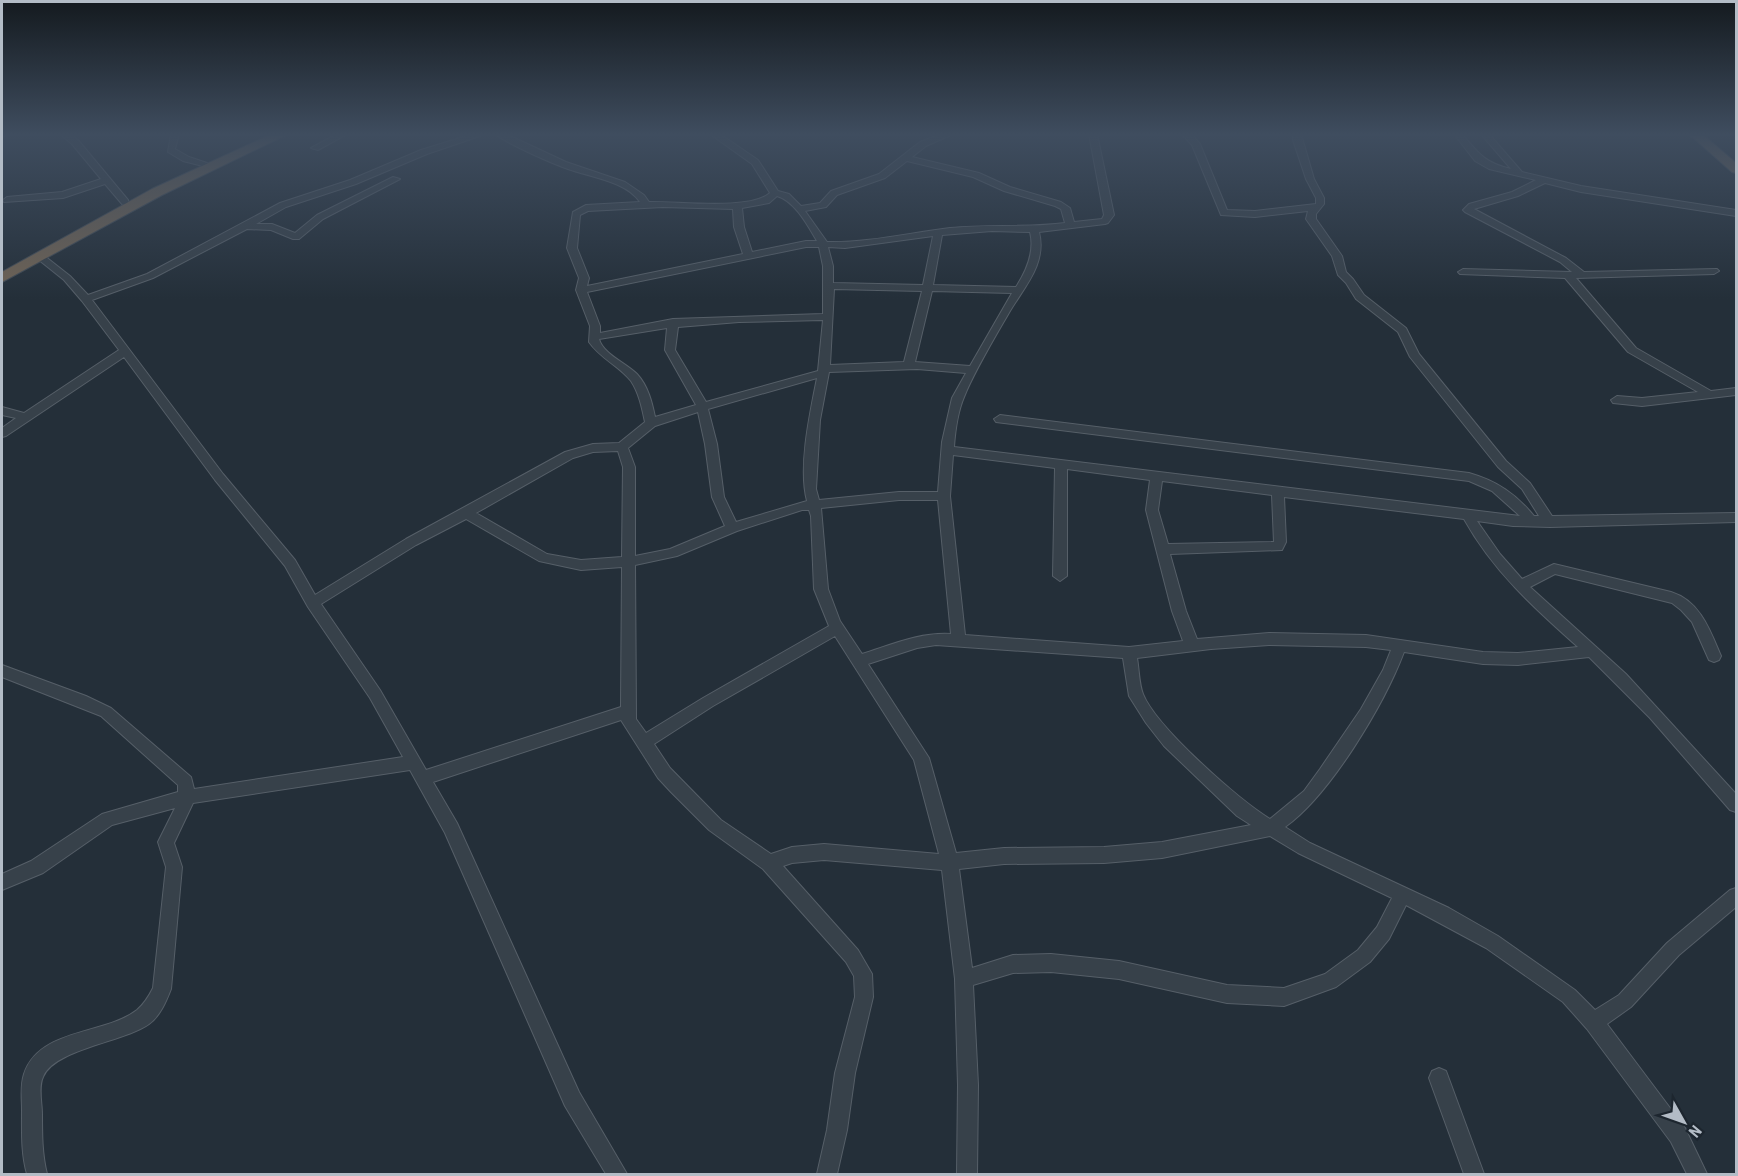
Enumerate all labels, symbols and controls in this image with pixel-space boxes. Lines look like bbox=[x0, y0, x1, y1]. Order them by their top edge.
north arrow bbox=[1654, 1092, 1714, 1152]
text: N bbox=[1685, 1121, 1706, 1141]

